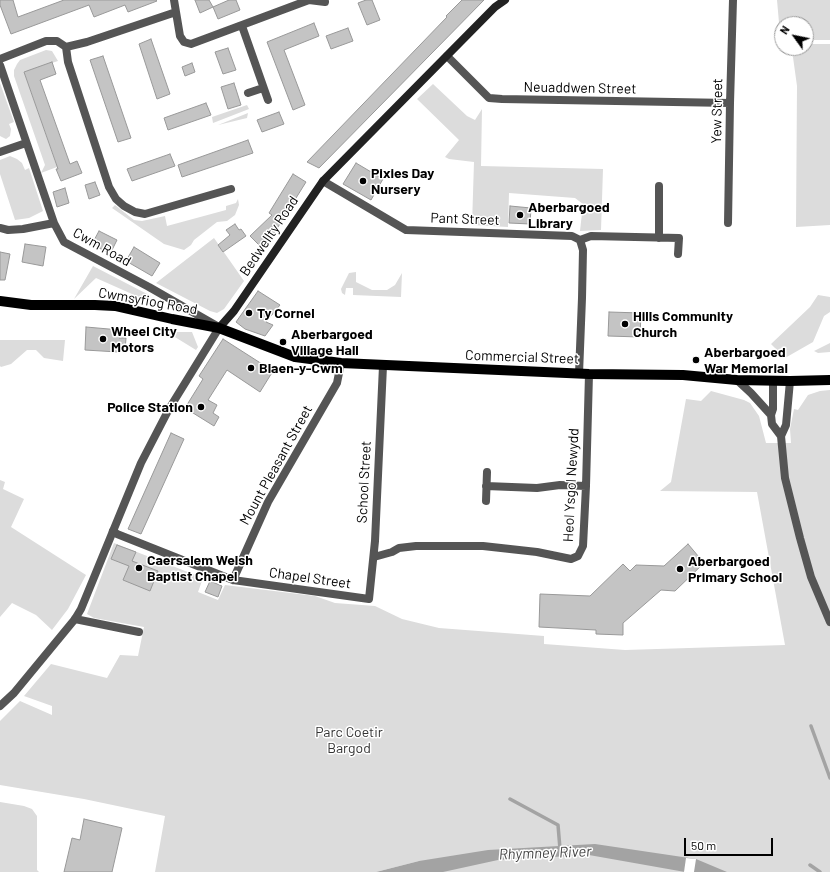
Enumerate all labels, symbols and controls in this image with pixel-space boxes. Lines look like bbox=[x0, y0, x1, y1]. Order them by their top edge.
north arrow bbox=[774, 16, 814, 56]
text: N bbox=[777, 23, 792, 36]
street label: Yew Street bbox=[708, 78, 726, 144]
street label: Neuaddwen Street bbox=[523, 79, 637, 97]
place label: Pixies Day Nursery bbox=[371, 165, 434, 198]
marker: Pixies Day Nursery bbox=[358, 176, 368, 186]
street label: Bedwellty Road bbox=[236, 193, 302, 279]
place label: Aberbargoed Library bbox=[528, 199, 610, 232]
street label: Pant Street bbox=[430, 209, 500, 229]
marker: Aberbargoed Library bbox=[515, 210, 525, 220]
street label: Cwm Road bbox=[70, 224, 134, 270]
street label: Cwmsyfiog Road bbox=[97, 284, 199, 318]
place label: Ty Cornel bbox=[257, 305, 315, 321]
marker: Ty Cornel bbox=[244, 308, 254, 318]
place label: Hills Community Church bbox=[633, 308, 733, 340]
marker: Hills Community Church bbox=[620, 319, 630, 329]
place label: Wheel City Motors bbox=[111, 323, 177, 356]
place label: Aberbargoed Village Hall bbox=[291, 326, 373, 358]
marker: Wheel City Motors bbox=[98, 334, 108, 344]
marker: Aberbargoed Village Hall bbox=[278, 337, 288, 347]
place label: Aberbargoed War Memorial bbox=[704, 344, 788, 376]
street label: Commercial Street bbox=[465, 347, 579, 367]
marker: Aberbargoed War Memorial bbox=[691, 355, 701, 365]
place label: Blaen-y-Cwm bbox=[259, 360, 343, 376]
marker: Blaen-y-Cwm bbox=[246, 363, 256, 373]
place label: Police Station bbox=[107, 399, 193, 415]
marker: Police Station bbox=[196, 402, 206, 412]
street label: Mount Pleasant Street bbox=[236, 402, 316, 528]
street label: Heol Ysgol Newydd bbox=[560, 428, 582, 542]
street label: School Street bbox=[353, 440, 375, 524]
place label: Caersalem Welsh Baptist Chapel bbox=[147, 552, 253, 584]
place label: Aberbargoed Primary School bbox=[688, 553, 782, 586]
marker: Caersalem Welsh Baptist Chapel bbox=[134, 563, 144, 573]
street label: Chapel Street bbox=[268, 564, 352, 592]
marker: Aberbargoed Primary School bbox=[675, 564, 685, 574]
park label: Parc Coetir Bargod bbox=[315, 724, 383, 756]
scale bar bbox=[686, 830, 775, 856]
text: 50 m bbox=[691, 838, 716, 852]
water label: Rhymney River bbox=[498, 842, 592, 864]

